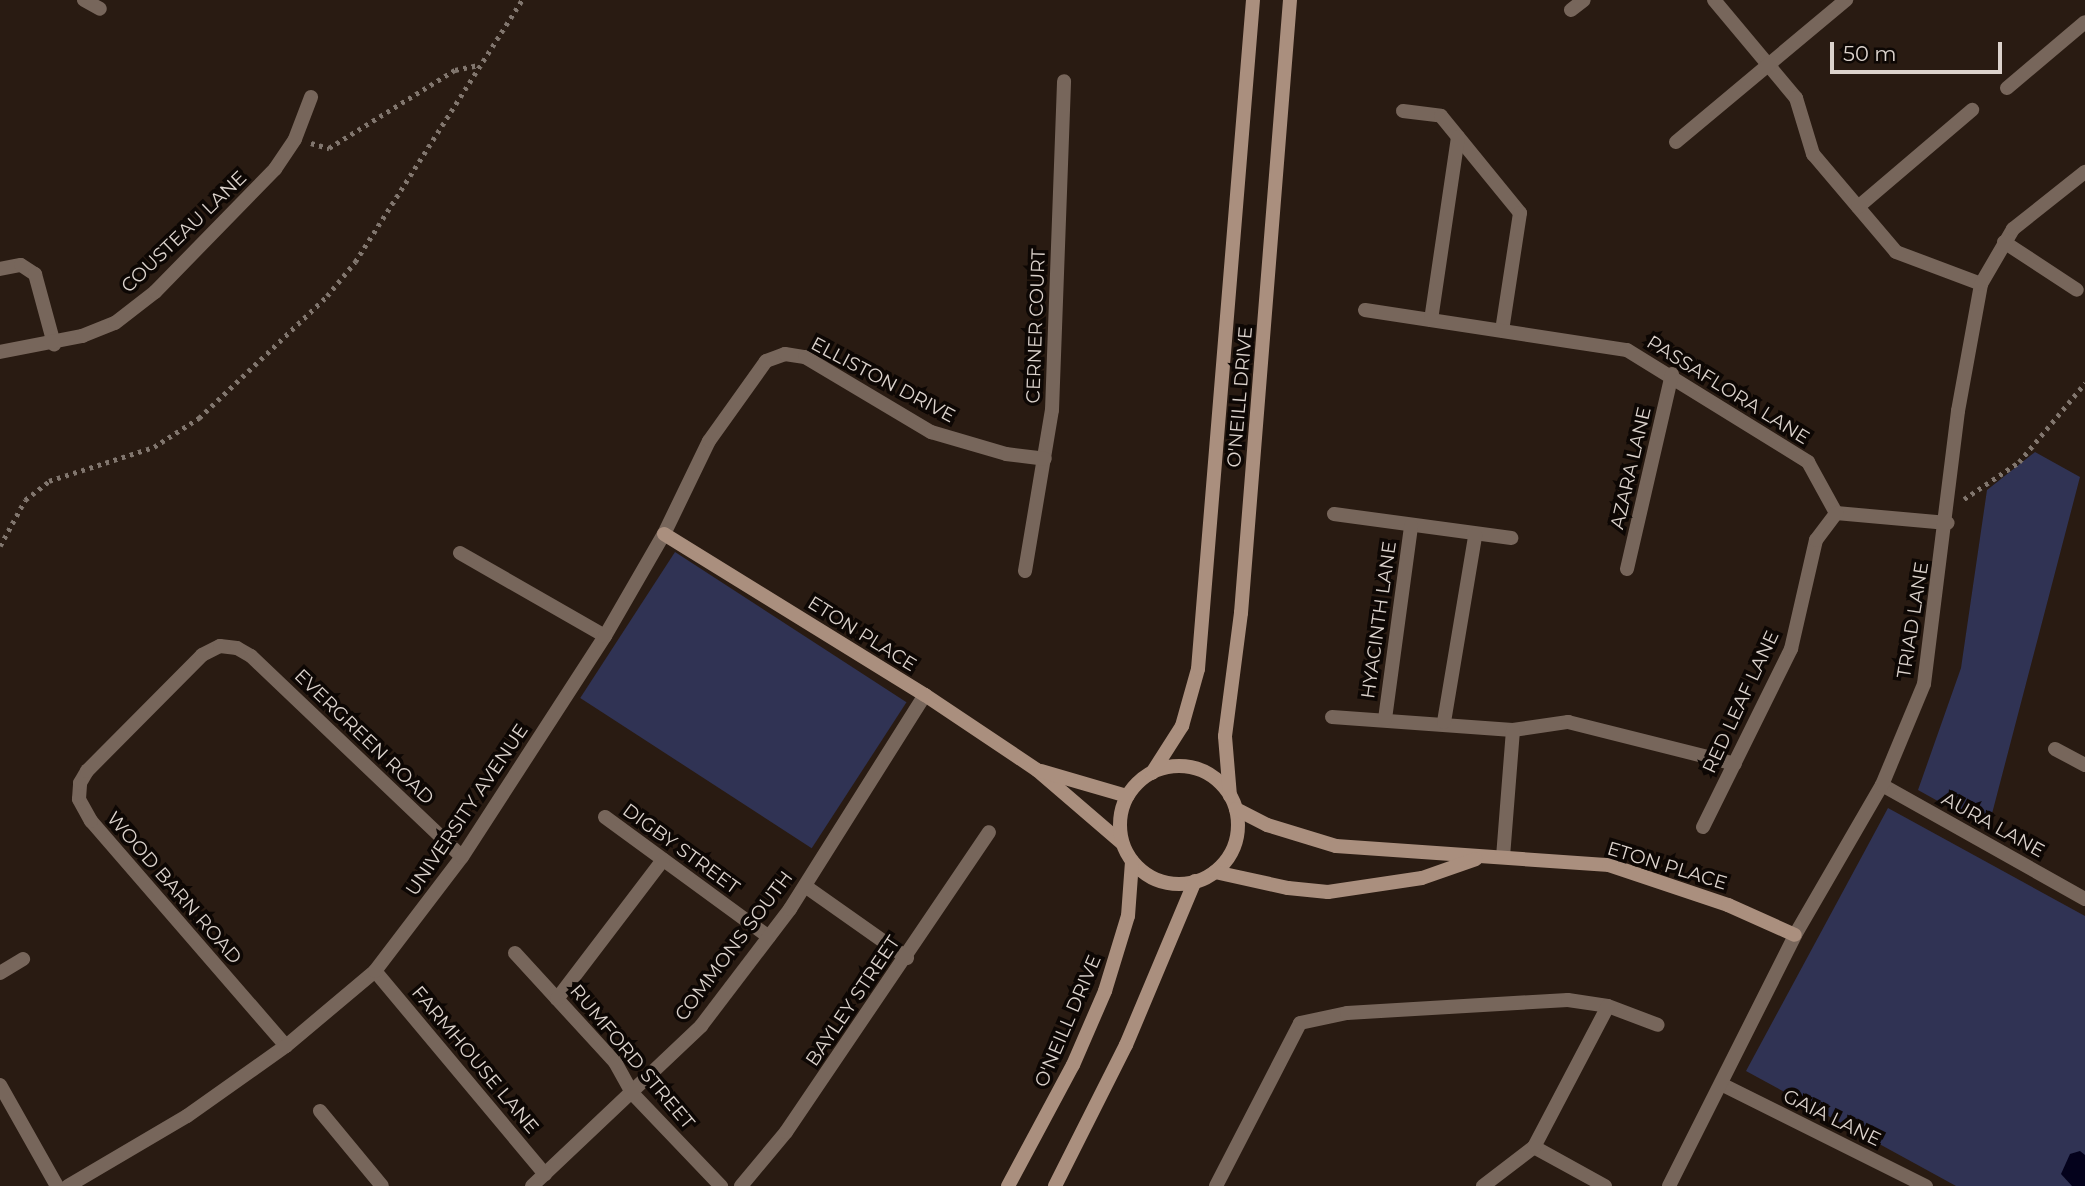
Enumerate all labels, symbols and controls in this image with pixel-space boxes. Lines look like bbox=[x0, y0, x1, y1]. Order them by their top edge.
scale bar bbox=[1833, 28, 2004, 72]
text: 50 m bbox=[1843, 41, 1897, 66]
street label: COUSTEAU LANE bbox=[117, 166, 251, 298]
street label: CERNER COURT bbox=[1022, 248, 1050, 404]
street label: O'NEILL DRIVE bbox=[1222, 326, 1258, 468]
street label: PASSAFLORA LANE bbox=[1642, 331, 1814, 449]
street label: ELLISTON DRIVE bbox=[807, 332, 959, 428]
street label: AZARA LANE bbox=[1606, 405, 1656, 531]
street label: HYACINTH LANE bbox=[1357, 540, 1401, 700]
street label: TRIAD LANE bbox=[1893, 560, 1933, 680]
street label: ETON PLACE bbox=[803, 591, 921, 677]
street label: RED LEAF LANE bbox=[1698, 627, 1784, 777]
street label: EVERGREEN ROAD bbox=[290, 665, 438, 809]
street label: UNIVERSITY AVENUE bbox=[401, 720, 533, 900]
street label: AURA LANE bbox=[1938, 787, 2048, 863]
street label: DIGBY STREET bbox=[618, 799, 744, 899]
street label: WOOD BARN ROAD bbox=[102, 807, 246, 969]
street label: ETON PLACE bbox=[1604, 837, 1730, 895]
street label: COMMONS SOUTH bbox=[670, 867, 798, 1025]
street label: BAYLEY STREET bbox=[801, 932, 905, 1070]
street label: O'NEILL DRIVE bbox=[1030, 952, 1106, 1090]
street label: RUMFORD STREET bbox=[565, 980, 699, 1134]
street label: FARMHOUSE LANE bbox=[407, 982, 543, 1138]
street label: GAIA LANE bbox=[1780, 1085, 1884, 1151]

